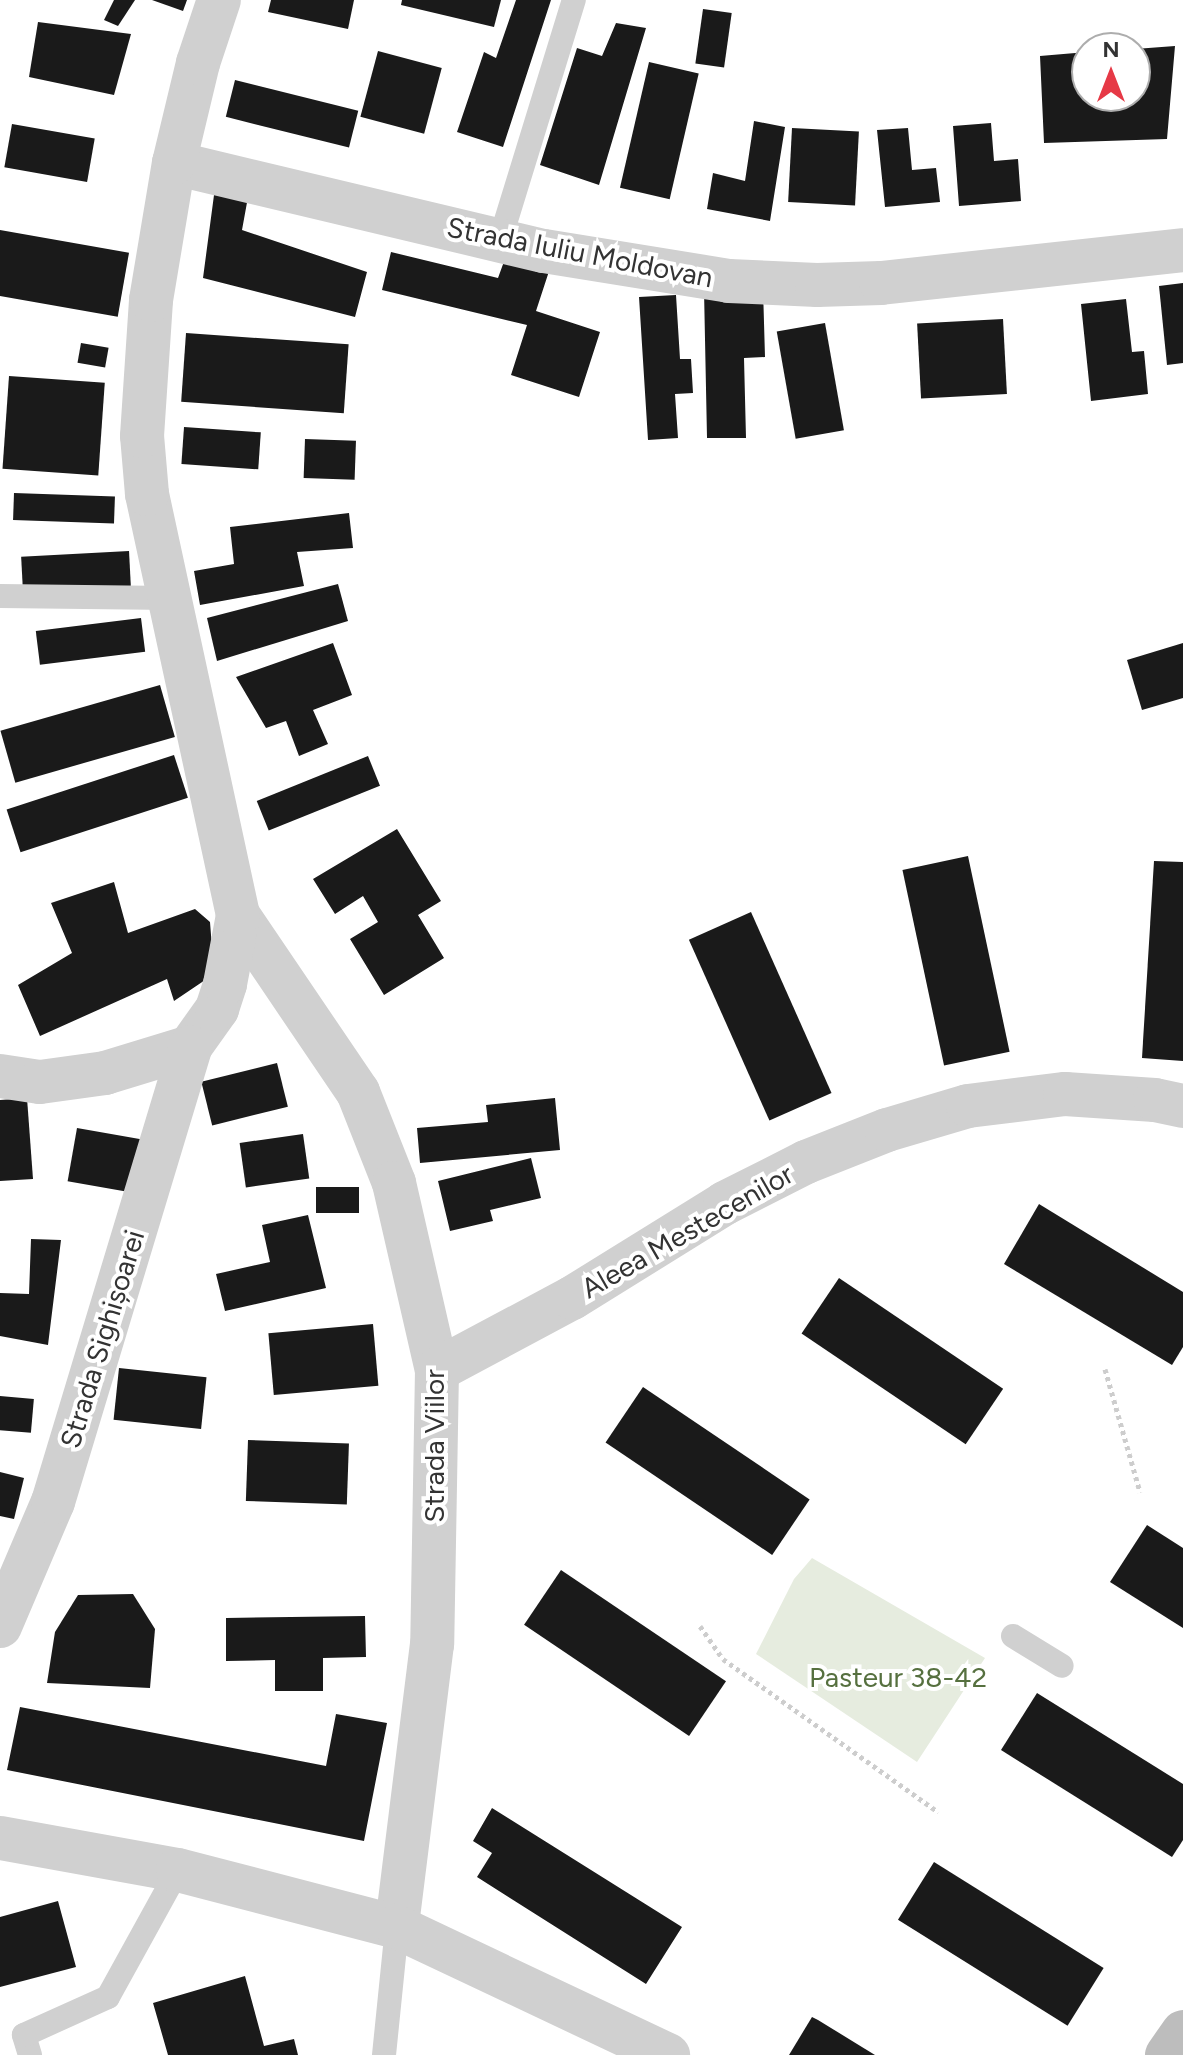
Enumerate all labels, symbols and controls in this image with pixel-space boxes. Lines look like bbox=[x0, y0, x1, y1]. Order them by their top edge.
north arrow bbox=[1071, 32, 1151, 112]
text: N bbox=[1102, 36, 1120, 63]
street label: Strada Iuliu Moldovan bbox=[444, 210, 716, 294]
street label: Aleea Mestecenilor bbox=[575, 1157, 799, 1305]
street label: Strada Sighișoarei bbox=[53, 1226, 151, 1452]
street label: Strada Viilor bbox=[417, 1369, 451, 1523]
park label: Pasteur 38-42 bbox=[809, 1660, 987, 1694]

